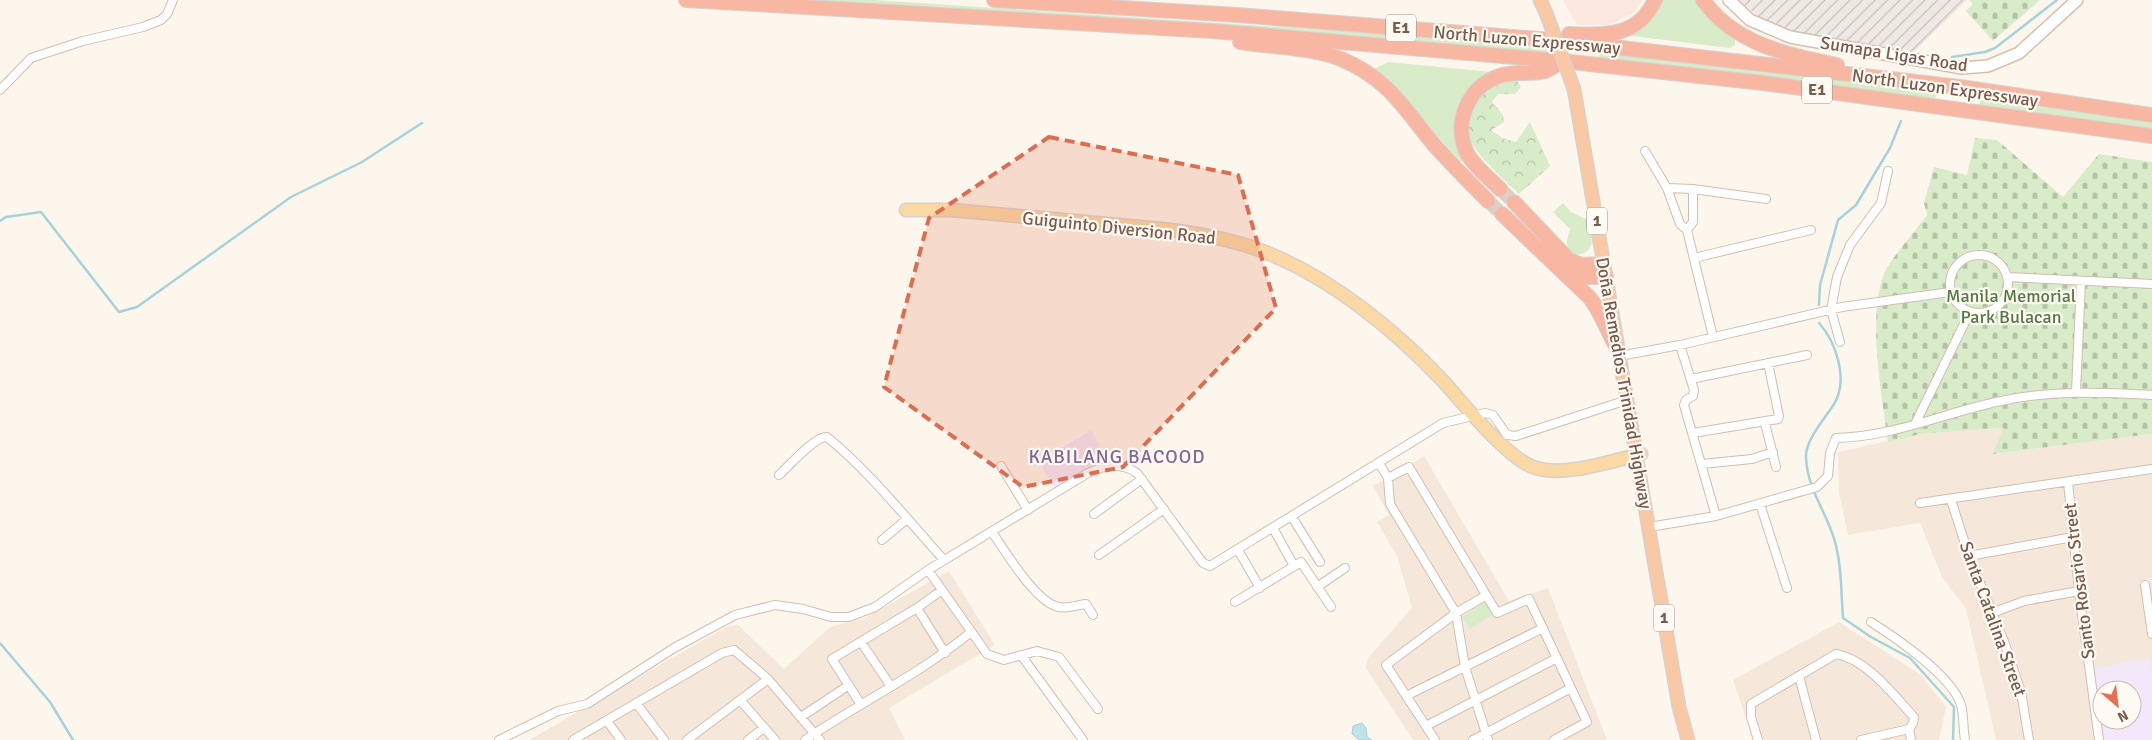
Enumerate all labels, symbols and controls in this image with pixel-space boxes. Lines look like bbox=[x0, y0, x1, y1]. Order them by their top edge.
road number: E1 bbox=[1386, 14, 1416, 42]
street label: North Luzon Expressway bbox=[1433, 21, 1622, 59]
street label: Sumapa Ligas Road bbox=[1819, 31, 1969, 77]
street label: North Luzon Expressway bbox=[1851, 64, 2040, 112]
road number: E1 bbox=[1802, 76, 1832, 104]
street label: Guiguinto Diversion Road bbox=[1021, 207, 1217, 249]
road number: 1 bbox=[1587, 208, 1607, 235]
street label: Doña Remedios Trinidad Highway bbox=[1591, 255, 1657, 511]
park label: Manila Memorial Park Bulacan bbox=[1946, 285, 2076, 328]
district label: KABILANG BACOOD bbox=[1028, 445, 1206, 469]
street label: Santo Rosario Street bbox=[2058, 502, 2100, 660]
street label: Santa Catalina Street bbox=[1955, 538, 2031, 700]
road number: 1 bbox=[1654, 604, 1674, 632]
north arrow bbox=[2092, 680, 2142, 730]
text: N bbox=[2115, 706, 2131, 726]

